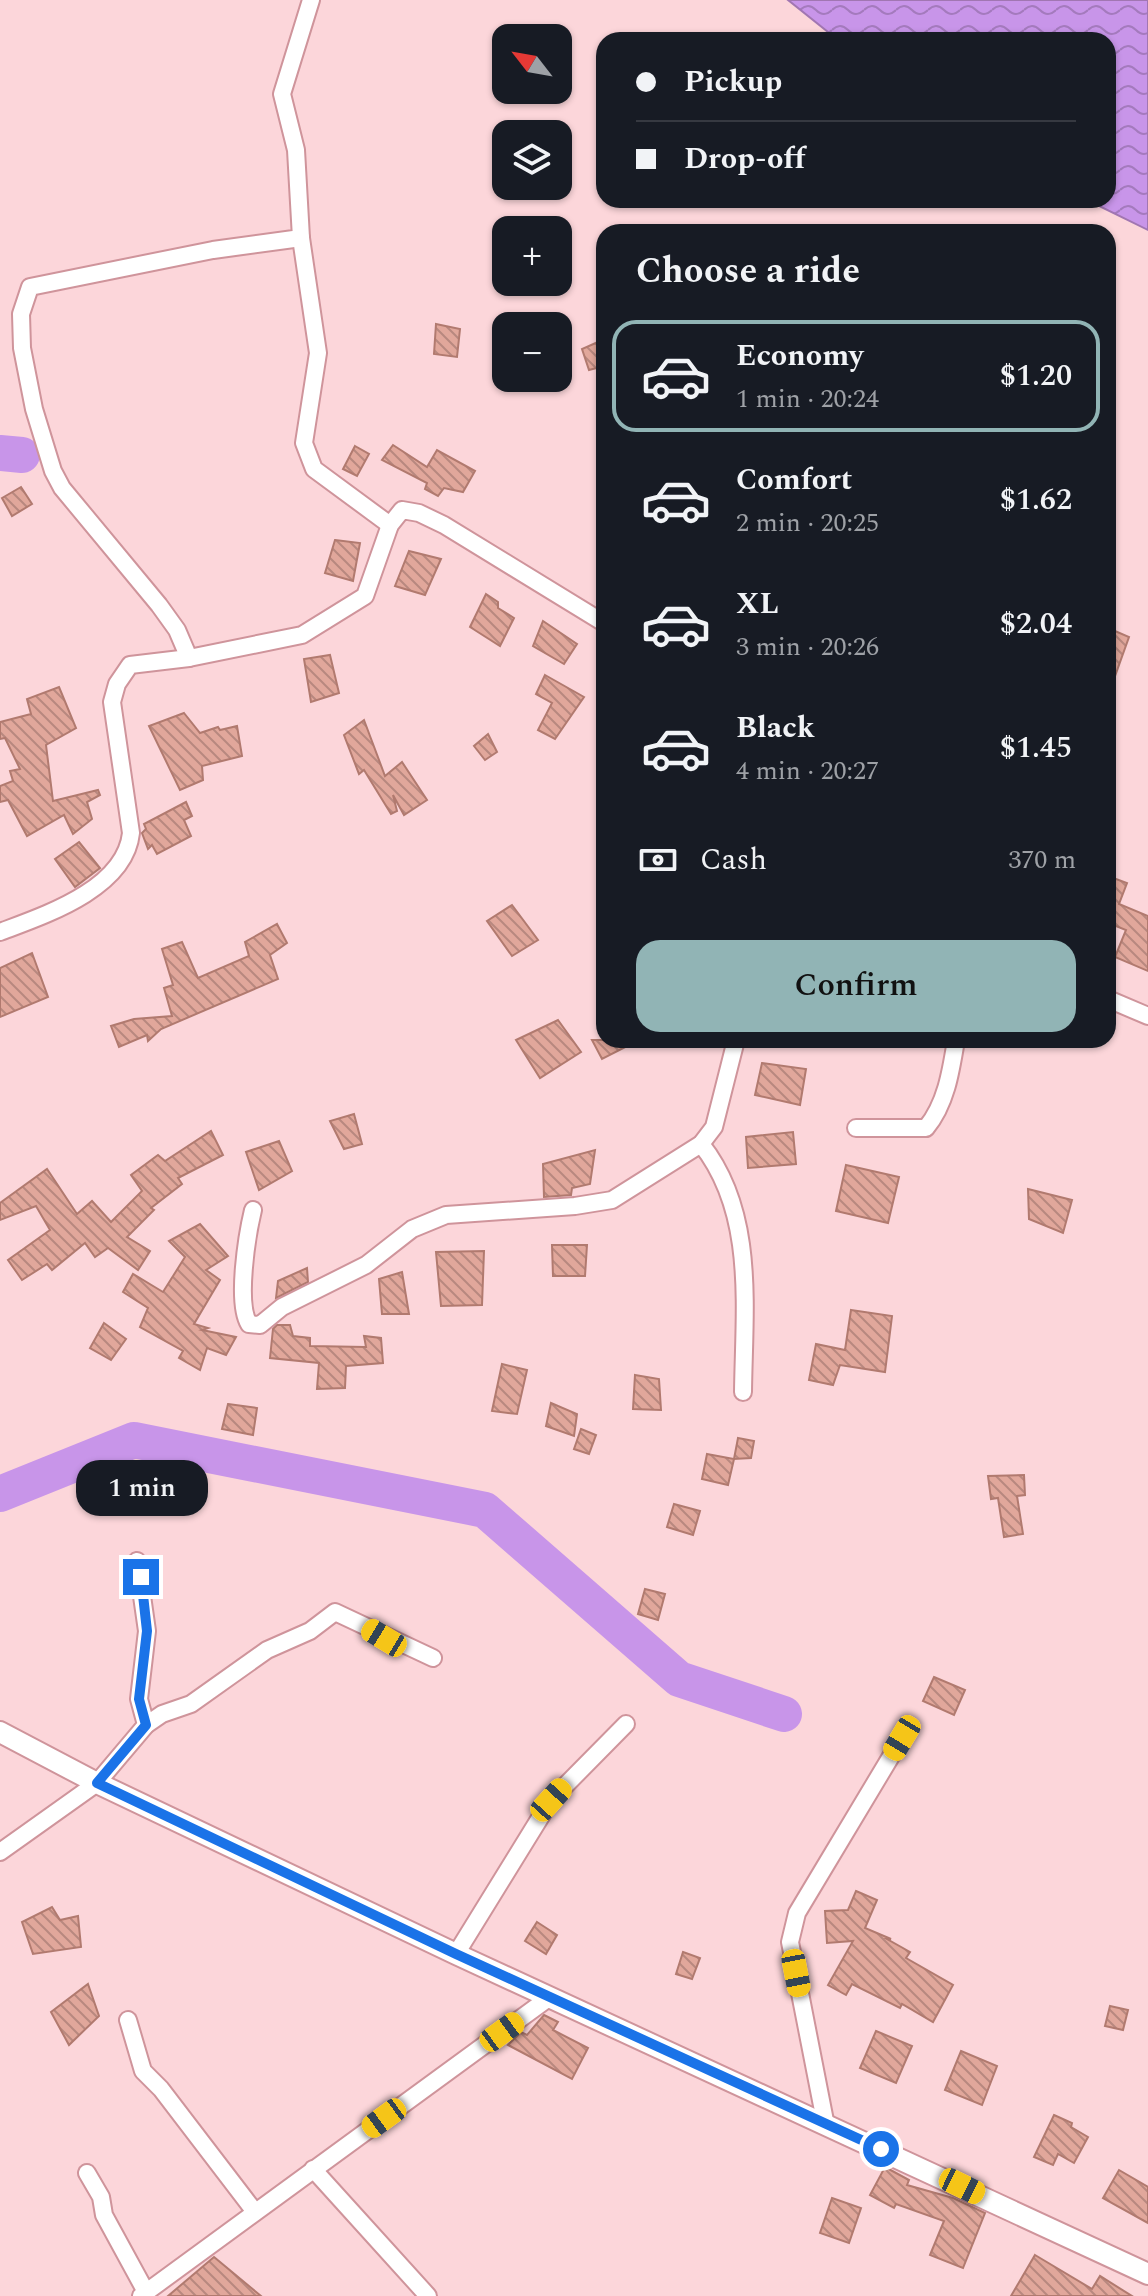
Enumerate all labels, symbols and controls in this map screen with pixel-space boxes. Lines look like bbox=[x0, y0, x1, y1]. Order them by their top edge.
north arrow bbox=[492, 24, 572, 104]
map controls bbox=[492, 24, 572, 392]
text: Pickup bbox=[684, 59, 782, 105]
button: layers bbox=[492, 120, 572, 200]
text: Drop-off bbox=[684, 136, 805, 182]
button: + bbox=[492, 216, 572, 296]
text: Choose a ride bbox=[636, 244, 860, 299]
button: − bbox=[492, 312, 572, 392]
text: Economy bbox=[736, 333, 863, 379]
icon: car bbox=[640, 340, 712, 412]
text: $1.20 bbox=[1000, 353, 1072, 399]
text: 1 min · 20:24 bbox=[736, 379, 879, 419]
text: Comfort bbox=[736, 457, 852, 503]
icon: car bbox=[640, 464, 712, 536]
text: $1.62 bbox=[1000, 477, 1072, 523]
text: 2 min · 20:25 bbox=[736, 503, 879, 543]
text: XL bbox=[736, 581, 779, 627]
icon: car bbox=[640, 588, 712, 660]
text: $2.04 bbox=[1000, 601, 1072, 647]
text: 3 min · 20:26 bbox=[736, 627, 879, 667]
text: Black bbox=[736, 705, 815, 751]
icon: car bbox=[640, 712, 712, 784]
text: $1.45 bbox=[1000, 725, 1072, 771]
text: 4 min · 20:27 bbox=[736, 751, 879, 791]
text: Cash bbox=[700, 837, 767, 883]
icon: cash bbox=[636, 838, 680, 882]
text: 370 m bbox=[1008, 840, 1076, 880]
button: Confirm bbox=[636, 940, 1076, 1032]
callout: 1 min bbox=[75, 1461, 207, 1517]
text: 1 min bbox=[108, 1468, 176, 1508]
route end bbox=[123, 1559, 159, 1595]
car bbox=[357, 1615, 411, 1661]
car bbox=[879, 1711, 925, 1765]
car bbox=[526, 1774, 576, 1826]
car bbox=[780, 1947, 812, 1999]
car bbox=[476, 2008, 528, 2056]
car bbox=[358, 2094, 410, 2142]
route start bbox=[863, 2131, 899, 2167]
car bbox=[935, 2165, 989, 2207]

